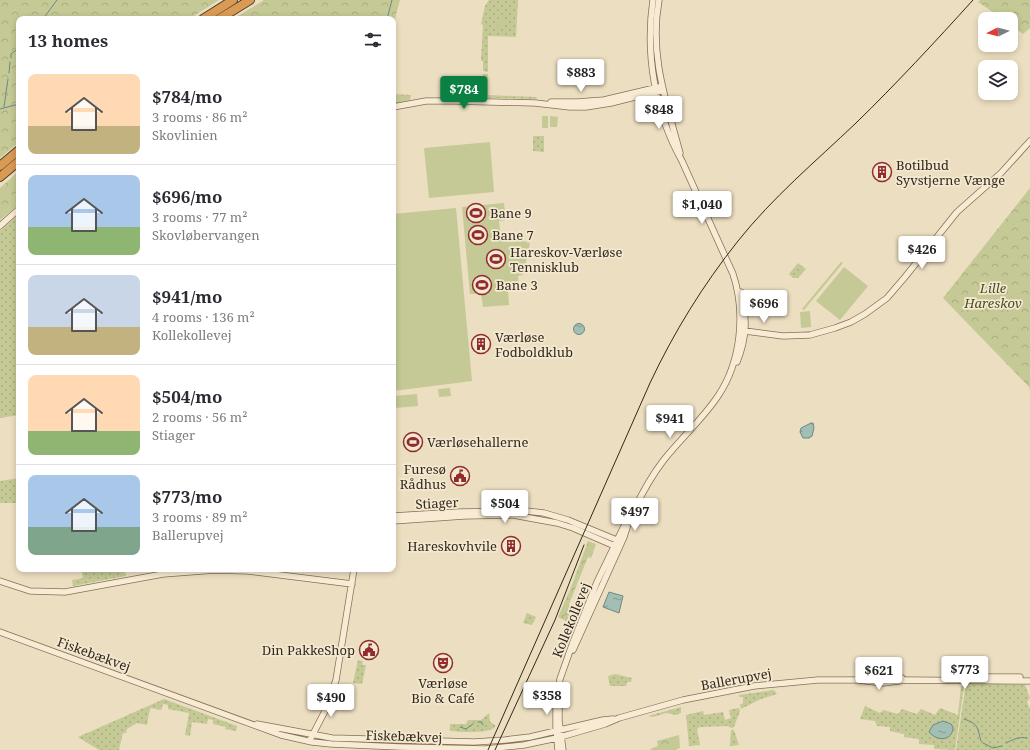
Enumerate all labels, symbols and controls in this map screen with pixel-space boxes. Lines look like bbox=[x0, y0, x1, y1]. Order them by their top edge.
north arrow bbox=[978, 12, 1018, 52]
map controls bbox=[978, 12, 1018, 100]
text: 13 homes bbox=[28, 29, 108, 52]
icon: filters bbox=[362, 29, 384, 51]
pin: $883 bbox=[557, 59, 605, 93]
button: layers bbox=[978, 60, 1018, 100]
text: $883 bbox=[566, 63, 596, 81]
pin: $784 bbox=[440, 76, 488, 110]
text: $784 bbox=[449, 80, 479, 98]
text: $784/mo bbox=[152, 85, 223, 108]
icon: home bbox=[60, 90, 108, 138]
pin: $848 bbox=[635, 96, 683, 130]
text: $848 bbox=[644, 100, 674, 118]
text: 3 rooms · 86 m² bbox=[152, 108, 247, 126]
text: Skovlinien bbox=[152, 126, 218, 144]
place label: Botilbud Syvstjerne Vænge bbox=[896, 156, 1005, 189]
building icon: Botilbud Syvstjerne Vænge bbox=[871, 161, 893, 183]
text: $696/mo bbox=[152, 185, 223, 208]
icon: home bbox=[60, 191, 108, 239]
pin: $1,040 bbox=[669, 191, 735, 225]
text: $1,040 bbox=[682, 195, 722, 213]
sports icon: Bane 9 bbox=[465, 202, 487, 224]
place label: Bane 9 bbox=[490, 204, 532, 222]
text: 3 rooms · 77 m² bbox=[152, 208, 247, 226]
sports icon: Bane 7 bbox=[467, 224, 489, 246]
text: Skovløbervangen bbox=[152, 226, 260, 244]
place label: Bane 7 bbox=[492, 226, 534, 244]
pin: $426 bbox=[898, 236, 946, 270]
text: $426 bbox=[907, 240, 937, 258]
place label: Hareskov-Værløse Tennisklub bbox=[510, 243, 622, 276]
sports icon: Hareskov-Værløse Tennisklub bbox=[485, 248, 507, 270]
sports icon: Bane 3 bbox=[471, 274, 493, 296]
place label: Bane 3 bbox=[496, 276, 538, 294]
park label: Lille Hareskov bbox=[963, 279, 1022, 312]
text: $941/mo bbox=[152, 285, 223, 308]
pin: $696 bbox=[740, 290, 788, 324]
icon: home bbox=[60, 291, 108, 339]
text: $696 bbox=[749, 294, 779, 312]
text: 4 rooms · 136 m² bbox=[152, 308, 255, 326]
text: Kollekollevej bbox=[152, 326, 232, 344]
place label: Værløse Fodboldklub bbox=[495, 328, 573, 361]
building icon: Værløse Fodboldklub bbox=[470, 333, 492, 355]
text: $504/mo bbox=[152, 385, 223, 408]
icon: home bbox=[60, 391, 108, 439]
pin: $941 bbox=[646, 405, 694, 439]
text: 2 rooms · 56 m² bbox=[152, 408, 247, 426]
text: $941 bbox=[655, 409, 685, 427]
text: Stiager bbox=[152, 426, 195, 444]
sports icon: Værløsehallerne bbox=[402, 431, 424, 453]
place label: Værløsehallerne bbox=[427, 433, 528, 451]
place label: Furesø Rådhus bbox=[400, 460, 446, 493]
public building icon: Furesø Rådhus bbox=[449, 465, 471, 487]
text: $773/mo bbox=[152, 485, 223, 508]
pin: $504 bbox=[481, 490, 529, 524]
icon: home bbox=[60, 491, 108, 539]
street label: Stiager bbox=[415, 493, 459, 513]
text: $504 bbox=[490, 494, 520, 512]
pin: $497 bbox=[611, 498, 659, 532]
text: $497 bbox=[620, 502, 650, 520]
text: 3 rooms · 89 m² bbox=[152, 508, 247, 526]
text: Ballerupvej bbox=[152, 526, 224, 544]
building icon: Hareskovhvile bbox=[500, 535, 522, 557]
place label: Hareskovhvile bbox=[407, 537, 497, 555]
street label: Kollekollevej bbox=[548, 580, 594, 660]
street label: Fiskebækvej bbox=[55, 632, 133, 676]
public building icon: Din PakkeShop bbox=[358, 639, 380, 661]
place label: Din PakkeShop bbox=[262, 641, 355, 659]
theatre icon: Værløse Bio & Café bbox=[432, 652, 454, 674]
pin: $773 bbox=[941, 656, 989, 690]
pin: $621 bbox=[855, 657, 903, 691]
text: $773 bbox=[950, 660, 980, 678]
text: $621 bbox=[864, 661, 894, 679]
street label: Ballerupvej bbox=[699, 664, 773, 694]
place label: Værløse Bio & Café bbox=[411, 674, 475, 707]
pin: $358 bbox=[523, 682, 571, 716]
pin: $490 bbox=[307, 684, 355, 718]
text: $358 bbox=[532, 686, 562, 704]
text: $490 bbox=[316, 688, 346, 706]
street label: Fiskebækvej bbox=[365, 726, 443, 746]

